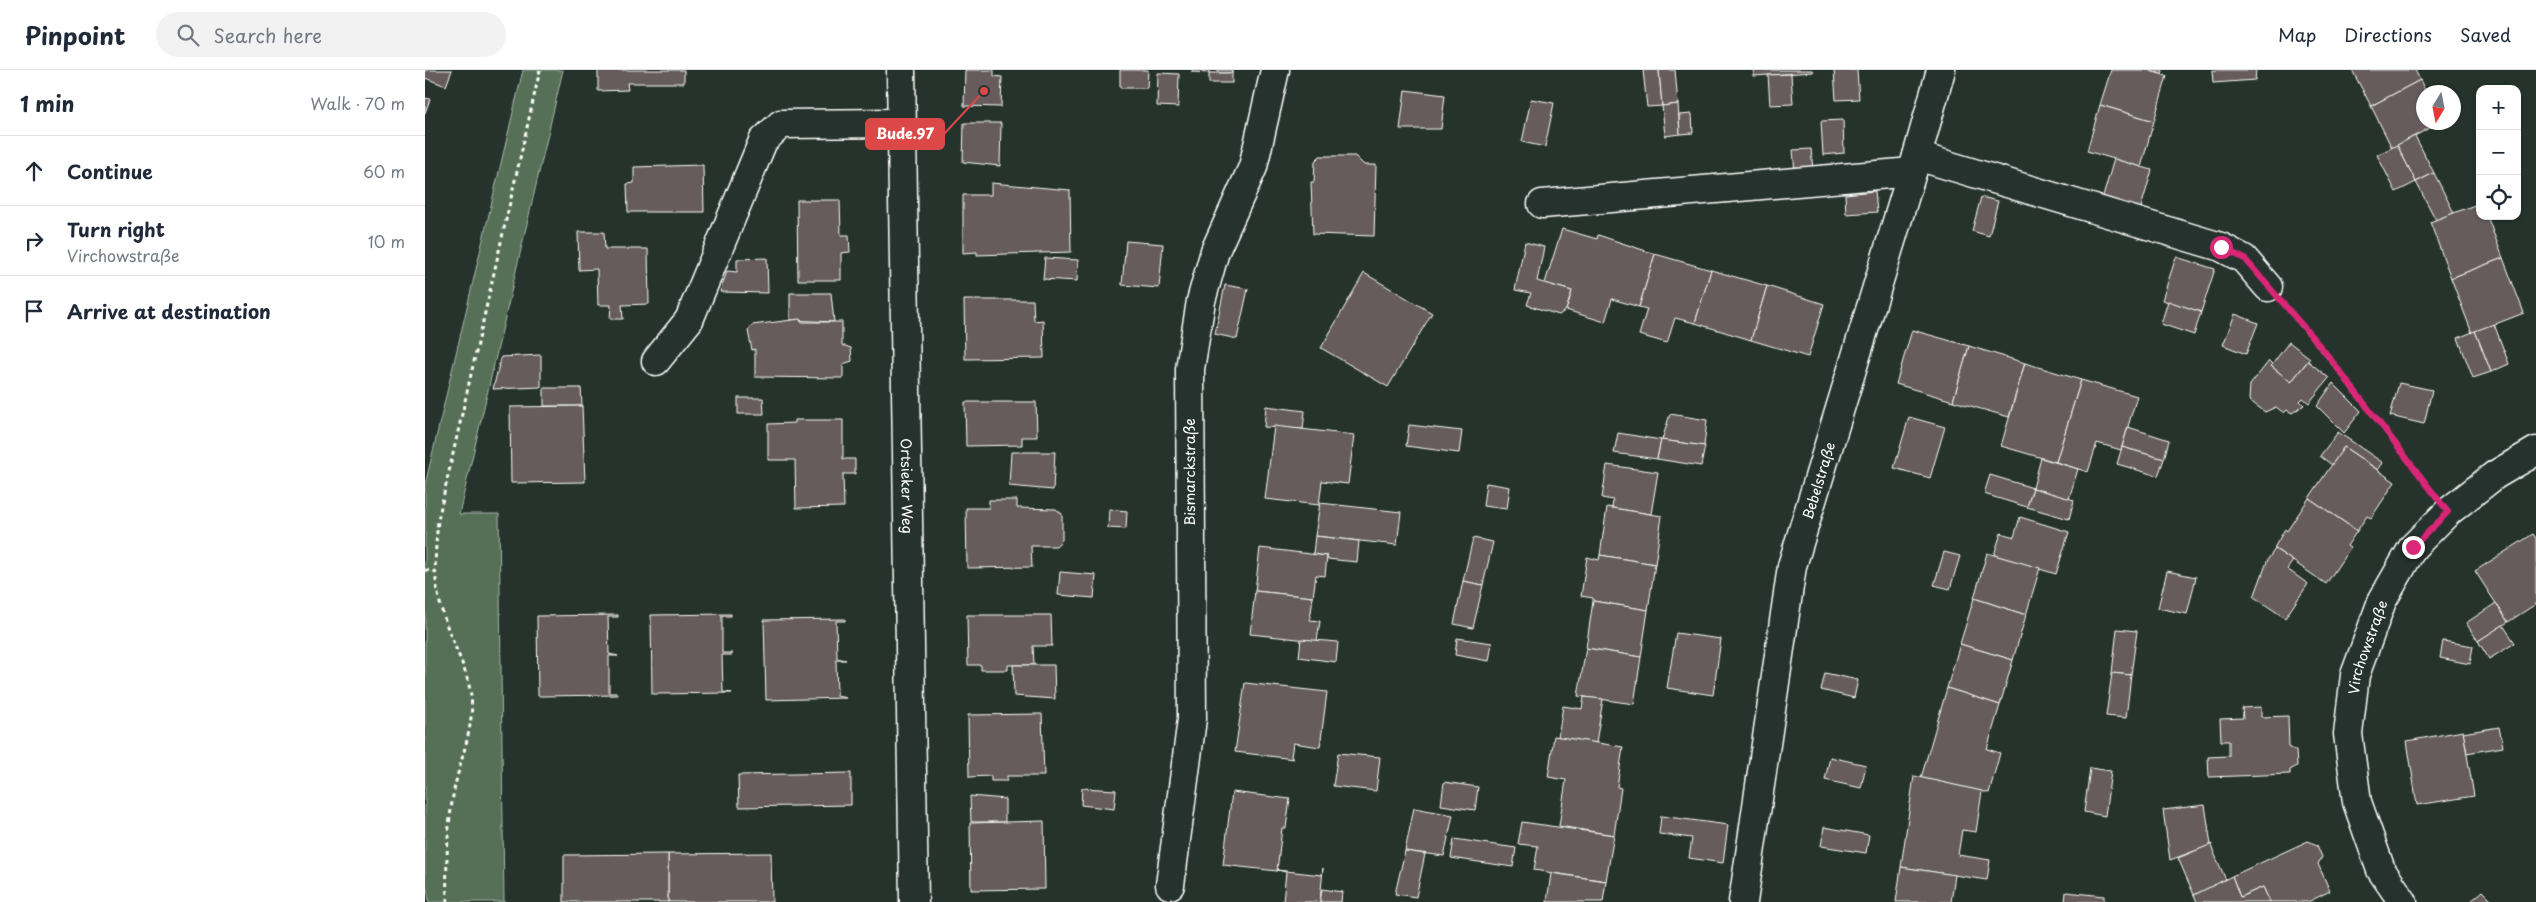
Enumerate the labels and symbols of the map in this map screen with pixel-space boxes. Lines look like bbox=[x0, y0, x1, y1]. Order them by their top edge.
north arrow bbox=[2416, 85, 2461, 130]
callout: Bude.97 bbox=[866, 119, 944, 149]
text: Bude.97 bbox=[876, 121, 935, 144]
route start bbox=[2210, 236, 2233, 259]
street label: Bismarckstraße bbox=[1179, 418, 1200, 526]
street label: Ortsieker Weg bbox=[896, 438, 919, 534]
street label: Bebelstraße bbox=[1796, 439, 1840, 522]
route end bbox=[2402, 536, 2425, 559]
street label: Virchowstraße bbox=[2342, 597, 2392, 695]

